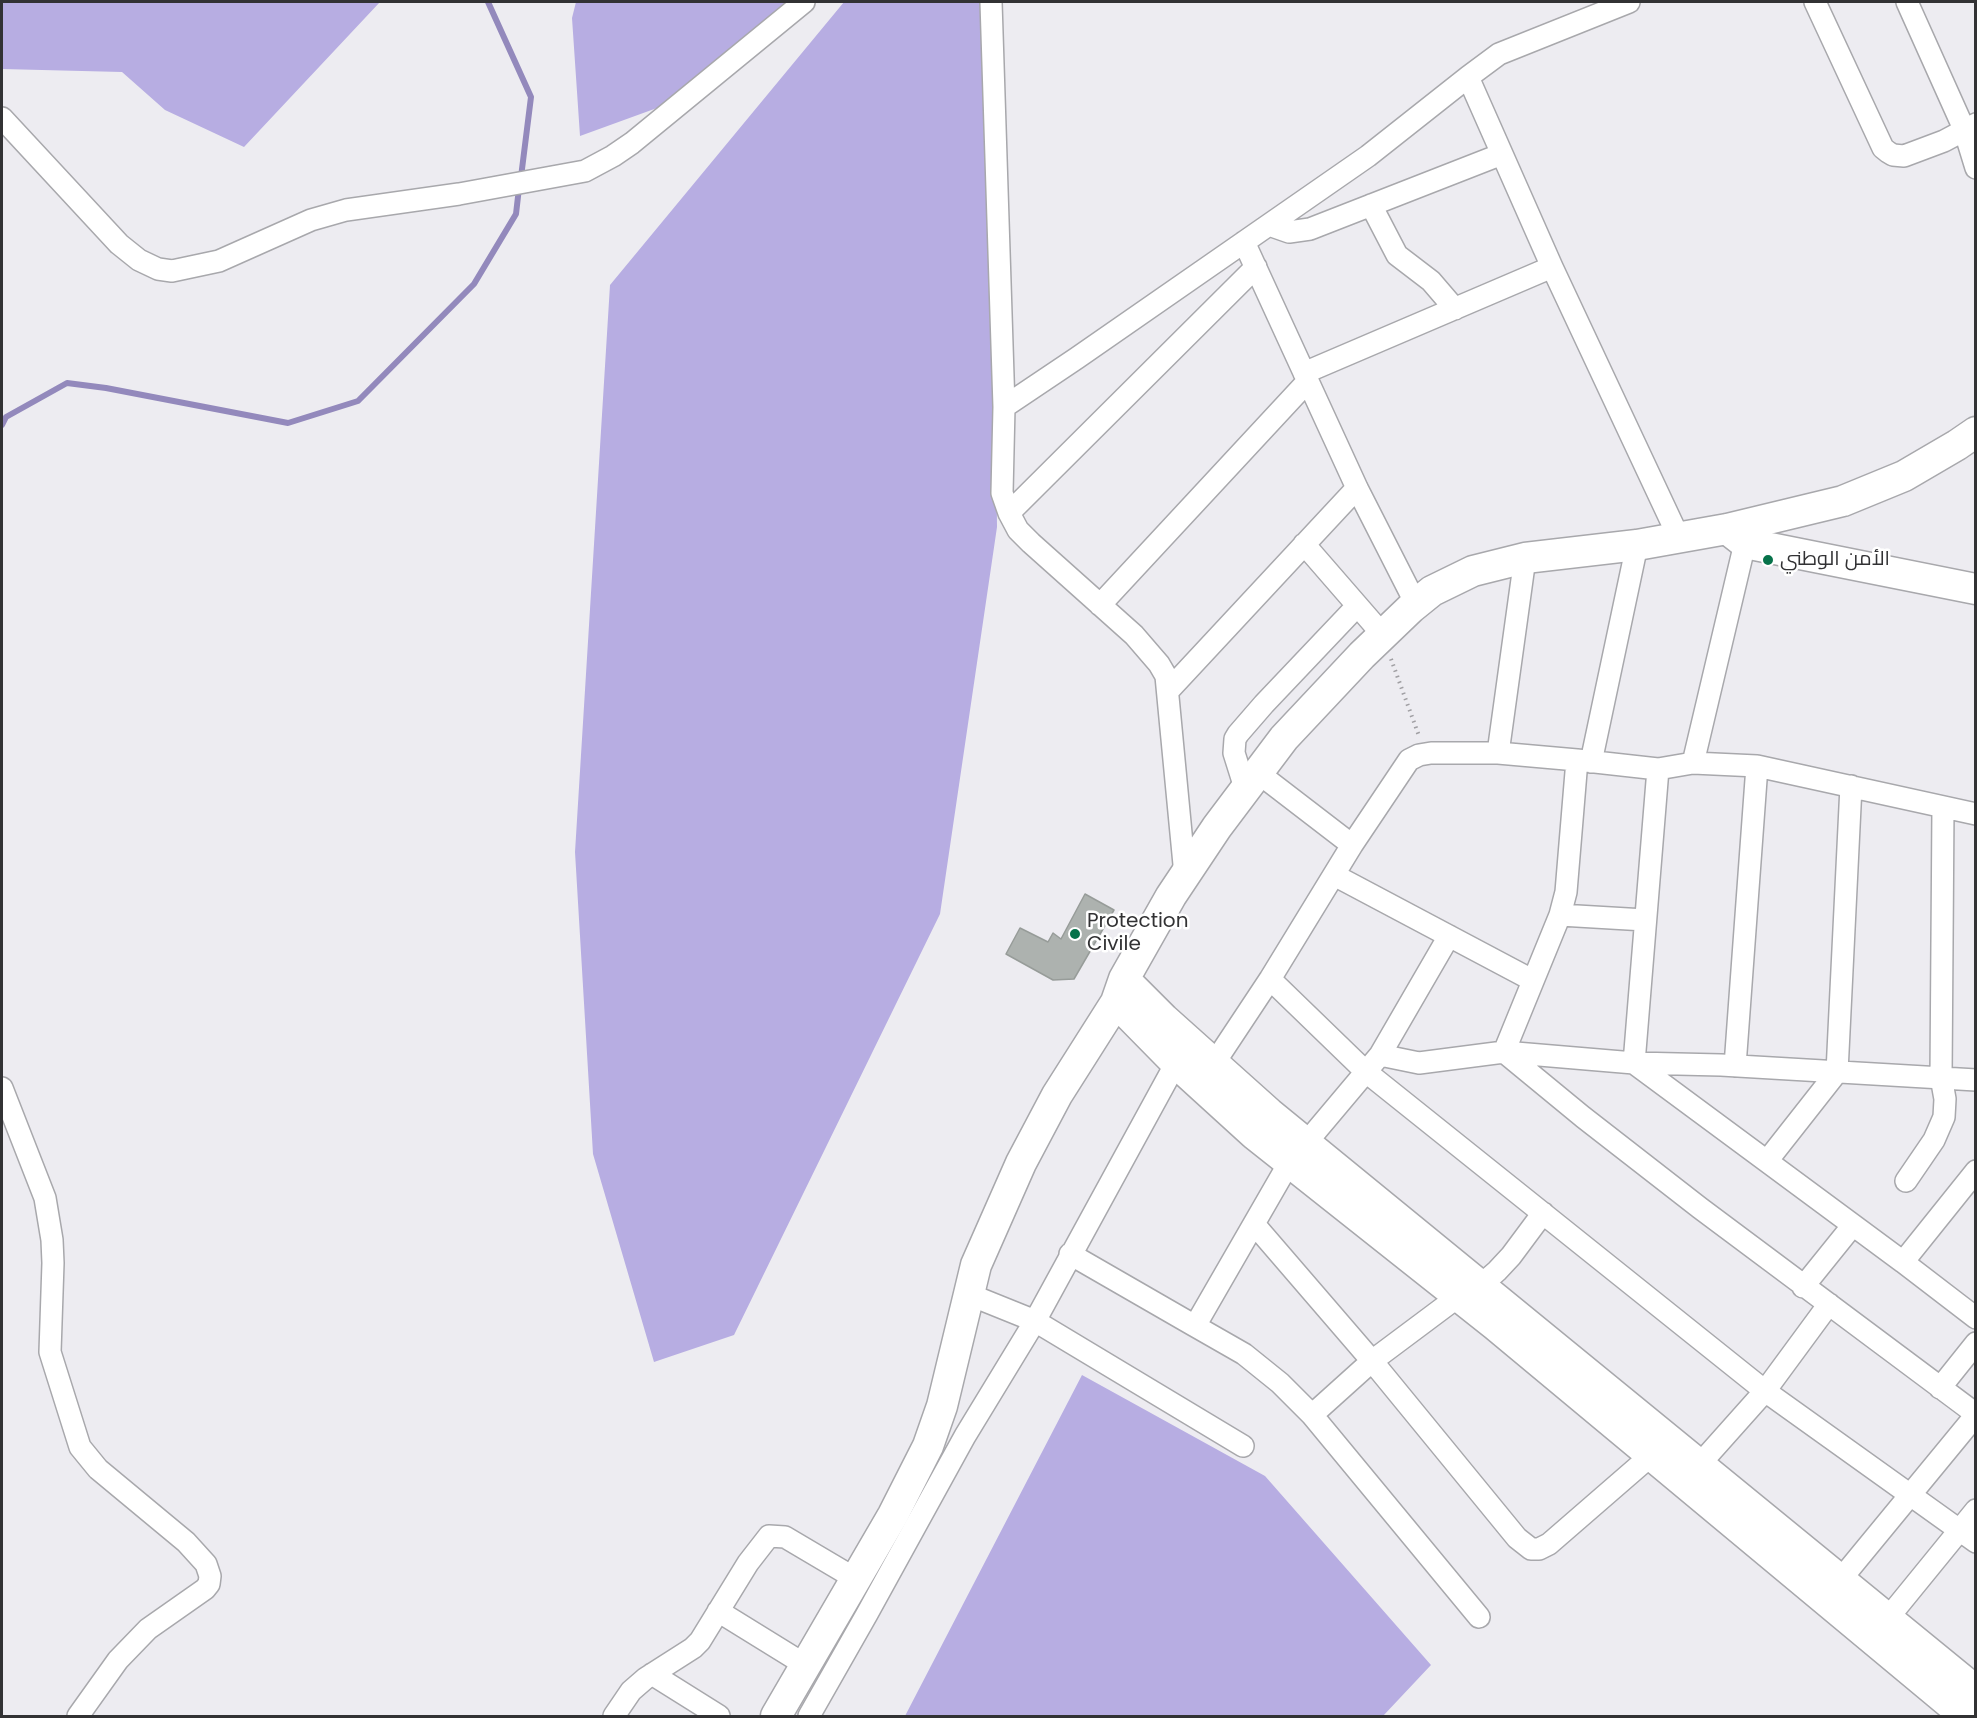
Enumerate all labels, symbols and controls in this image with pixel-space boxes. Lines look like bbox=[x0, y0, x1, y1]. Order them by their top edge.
place label: الأمن الوطني bbox=[1780, 548, 1890, 572]
marker: الأمن الوطني bbox=[1761, 553, 1775, 567]
place label: Protection Civile bbox=[1087, 910, 1188, 957]
marker: Protection Civile bbox=[1068, 927, 1082, 941]

